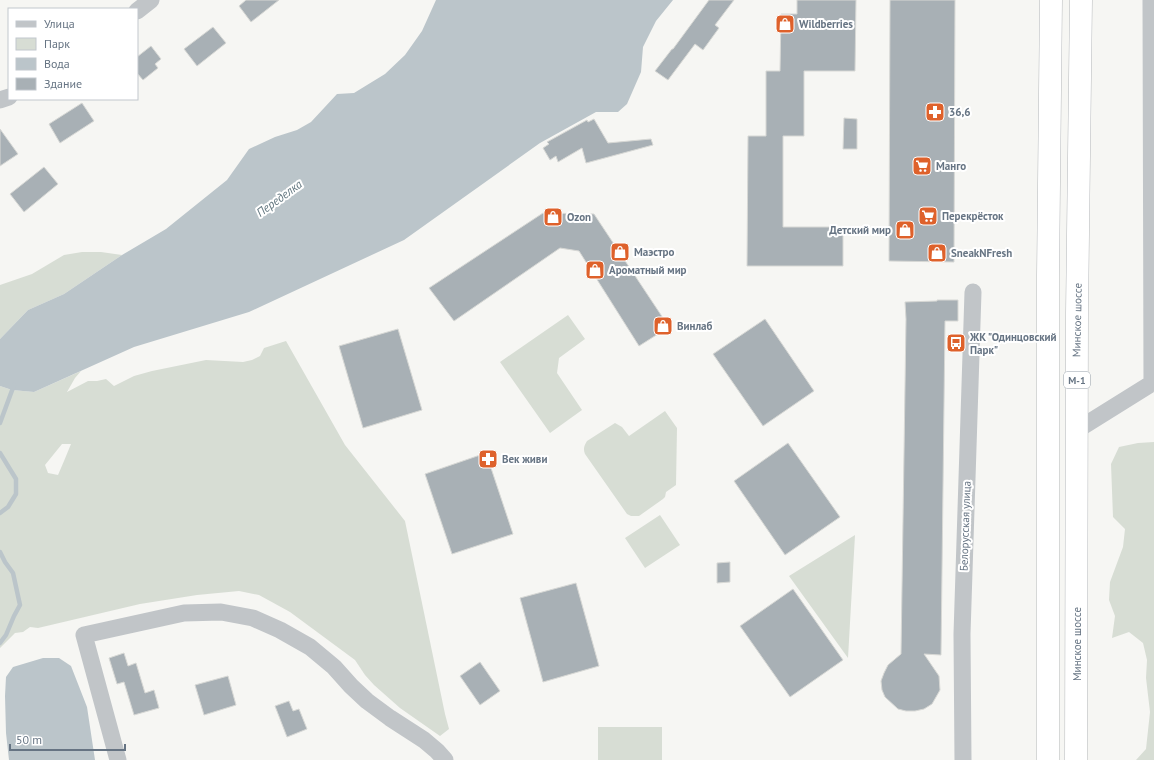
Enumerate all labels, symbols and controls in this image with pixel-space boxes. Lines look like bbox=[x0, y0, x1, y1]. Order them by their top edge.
legend bbox=[8, 8, 138, 100]
shop icon: Wildberries bbox=[774, 13, 796, 35]
text: Улица bbox=[44, 16, 75, 31]
place label: Wildberries bbox=[799, 17, 853, 31]
text: Парк bbox=[44, 36, 70, 51]
text: Вода bbox=[44, 56, 70, 71]
text: Здание bbox=[44, 76, 82, 91]
pharmacy icon: 36,6 bbox=[924, 101, 946, 123]
place label: 36,6 bbox=[949, 105, 970, 119]
supermarket icon: Манго bbox=[911, 155, 933, 177]
place label: Манго bbox=[936, 159, 966, 173]
water label: Переделка bbox=[253, 176, 305, 220]
supermarket icon: Перекрёсток bbox=[917, 205, 939, 227]
shop icon: Ozon bbox=[542, 206, 564, 228]
place label: Перекрёсток bbox=[942, 209, 1004, 223]
place label: Ozon bbox=[567, 210, 591, 224]
shop icon: Детский мир bbox=[894, 219, 916, 241]
place label: Детский мир bbox=[829, 223, 891, 237]
shop icon: Маэстро bbox=[609, 241, 631, 263]
shop icon: SneakNFresh bbox=[926, 242, 948, 264]
place label: Маэстро bbox=[634, 245, 675, 259]
place label: SneakNFresh bbox=[951, 246, 1012, 260]
shop icon: Ароматный мир bbox=[584, 259, 606, 281]
place label: Ароматный мир bbox=[609, 263, 687, 277]
street label: Минское шоссе bbox=[1069, 282, 1085, 357]
shop icon: Винлаб bbox=[652, 315, 674, 337]
place label: Винлаб bbox=[677, 319, 713, 333]
place label: ЖК "Одинцовский Парк" bbox=[969, 330, 1057, 357]
bus stop icon: ЖК "Одинцовский Парк" bbox=[945, 332, 967, 354]
road number: М-1 bbox=[1064, 372, 1090, 388]
pharmacy icon: Век живи bbox=[477, 448, 499, 470]
place label: Век живи bbox=[502, 452, 547, 466]
street label: Белорусская улица bbox=[956, 481, 974, 571]
street label: Минское шоссе bbox=[1070, 607, 1084, 681]
scale bar bbox=[10, 726, 125, 752]
text: 50 m bbox=[16, 732, 42, 747]

